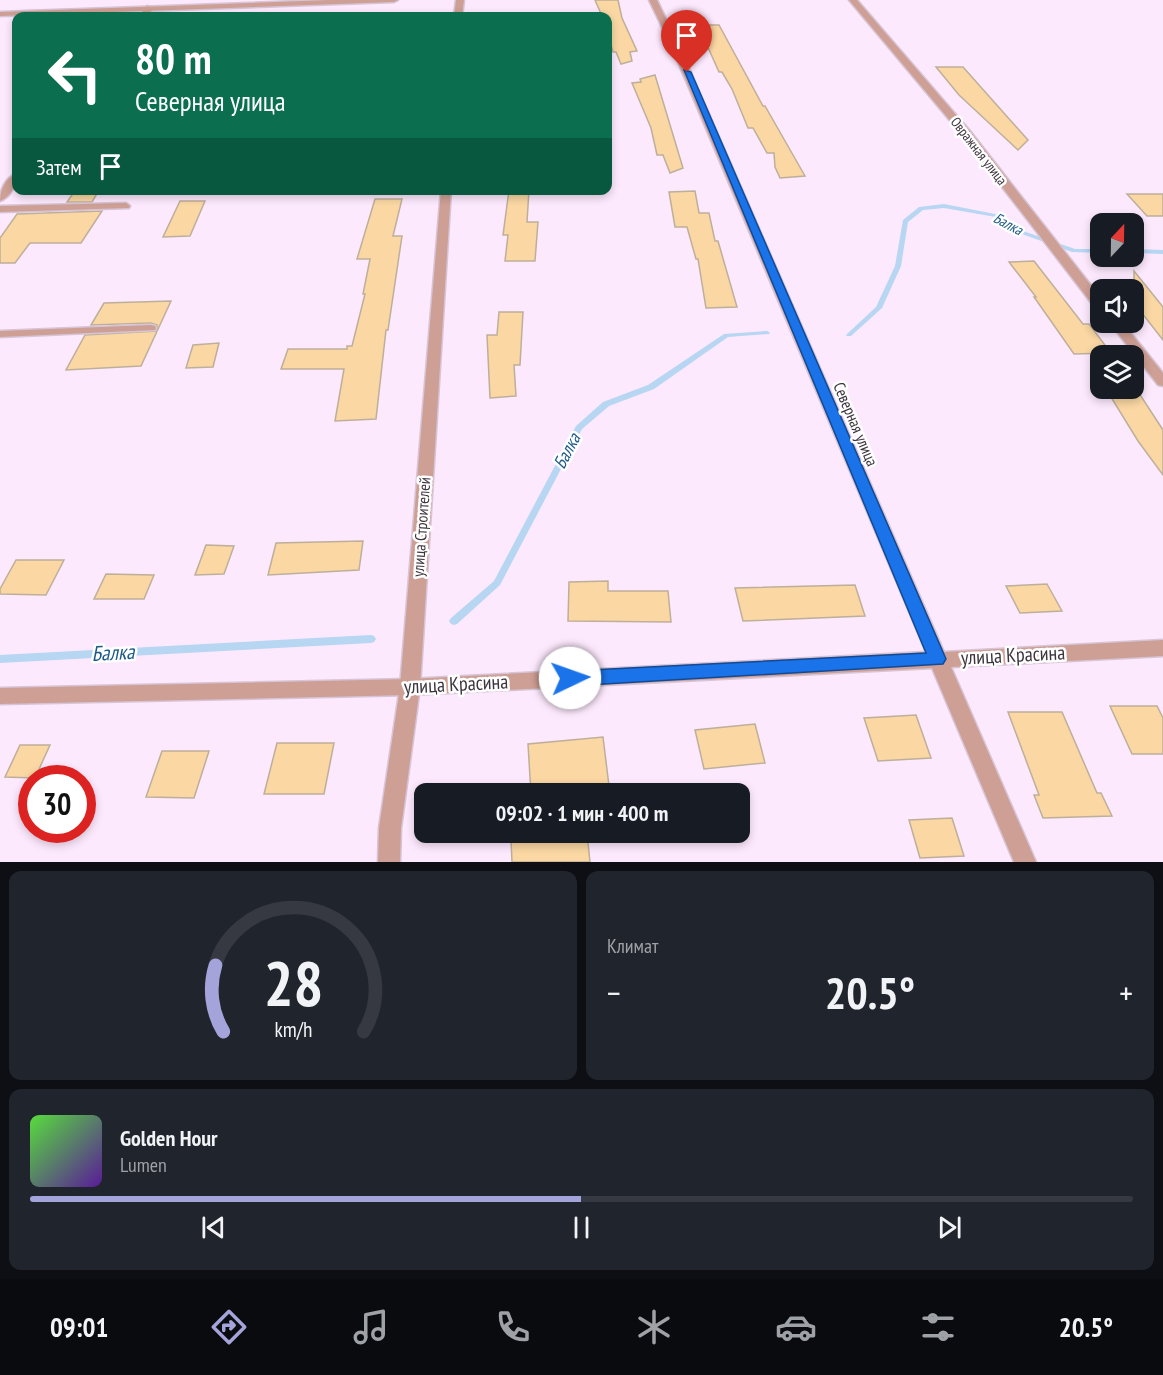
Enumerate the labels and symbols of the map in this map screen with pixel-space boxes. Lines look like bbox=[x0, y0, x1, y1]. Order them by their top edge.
pin bbox=[661, 10, 712, 72]
street label: Овражная улица bbox=[947, 113, 1011, 189]
water label: Балка bbox=[990, 208, 1027, 240]
north arrow bbox=[1090, 213, 1144, 267]
street label: Северная улица bbox=[829, 379, 883, 469]
water label: Балка bbox=[548, 428, 586, 472]
street label: улица Строителей bbox=[408, 476, 434, 578]
water label: Балка bbox=[91, 638, 137, 667]
street label: улица Красина bbox=[960, 639, 1066, 671]
position arrow bbox=[538, 646, 602, 710]
street label: улица Красина bbox=[403, 668, 509, 700]
speed limit sign: 30 bbox=[18, 765, 96, 843]

